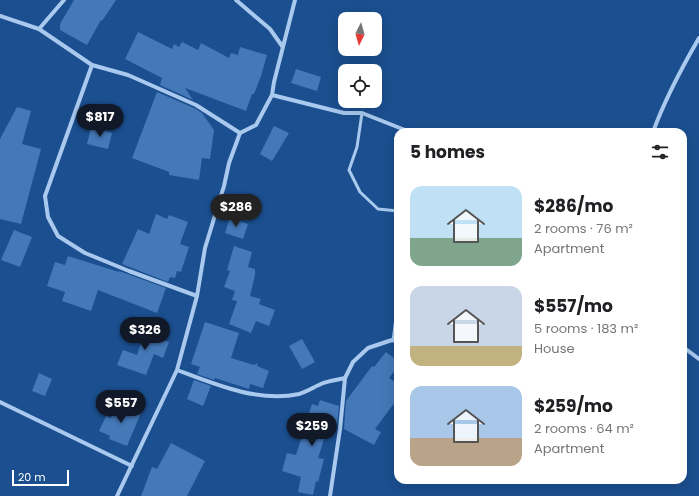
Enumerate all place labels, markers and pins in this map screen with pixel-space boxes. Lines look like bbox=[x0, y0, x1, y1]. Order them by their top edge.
pin: $817 bbox=[76, 104, 124, 138]
pin: $286 bbox=[212, 194, 260, 228]
pin: $326 bbox=[121, 317, 169, 351]
pin: $557 bbox=[97, 390, 145, 424]
pin: $259 bbox=[288, 413, 336, 447]

